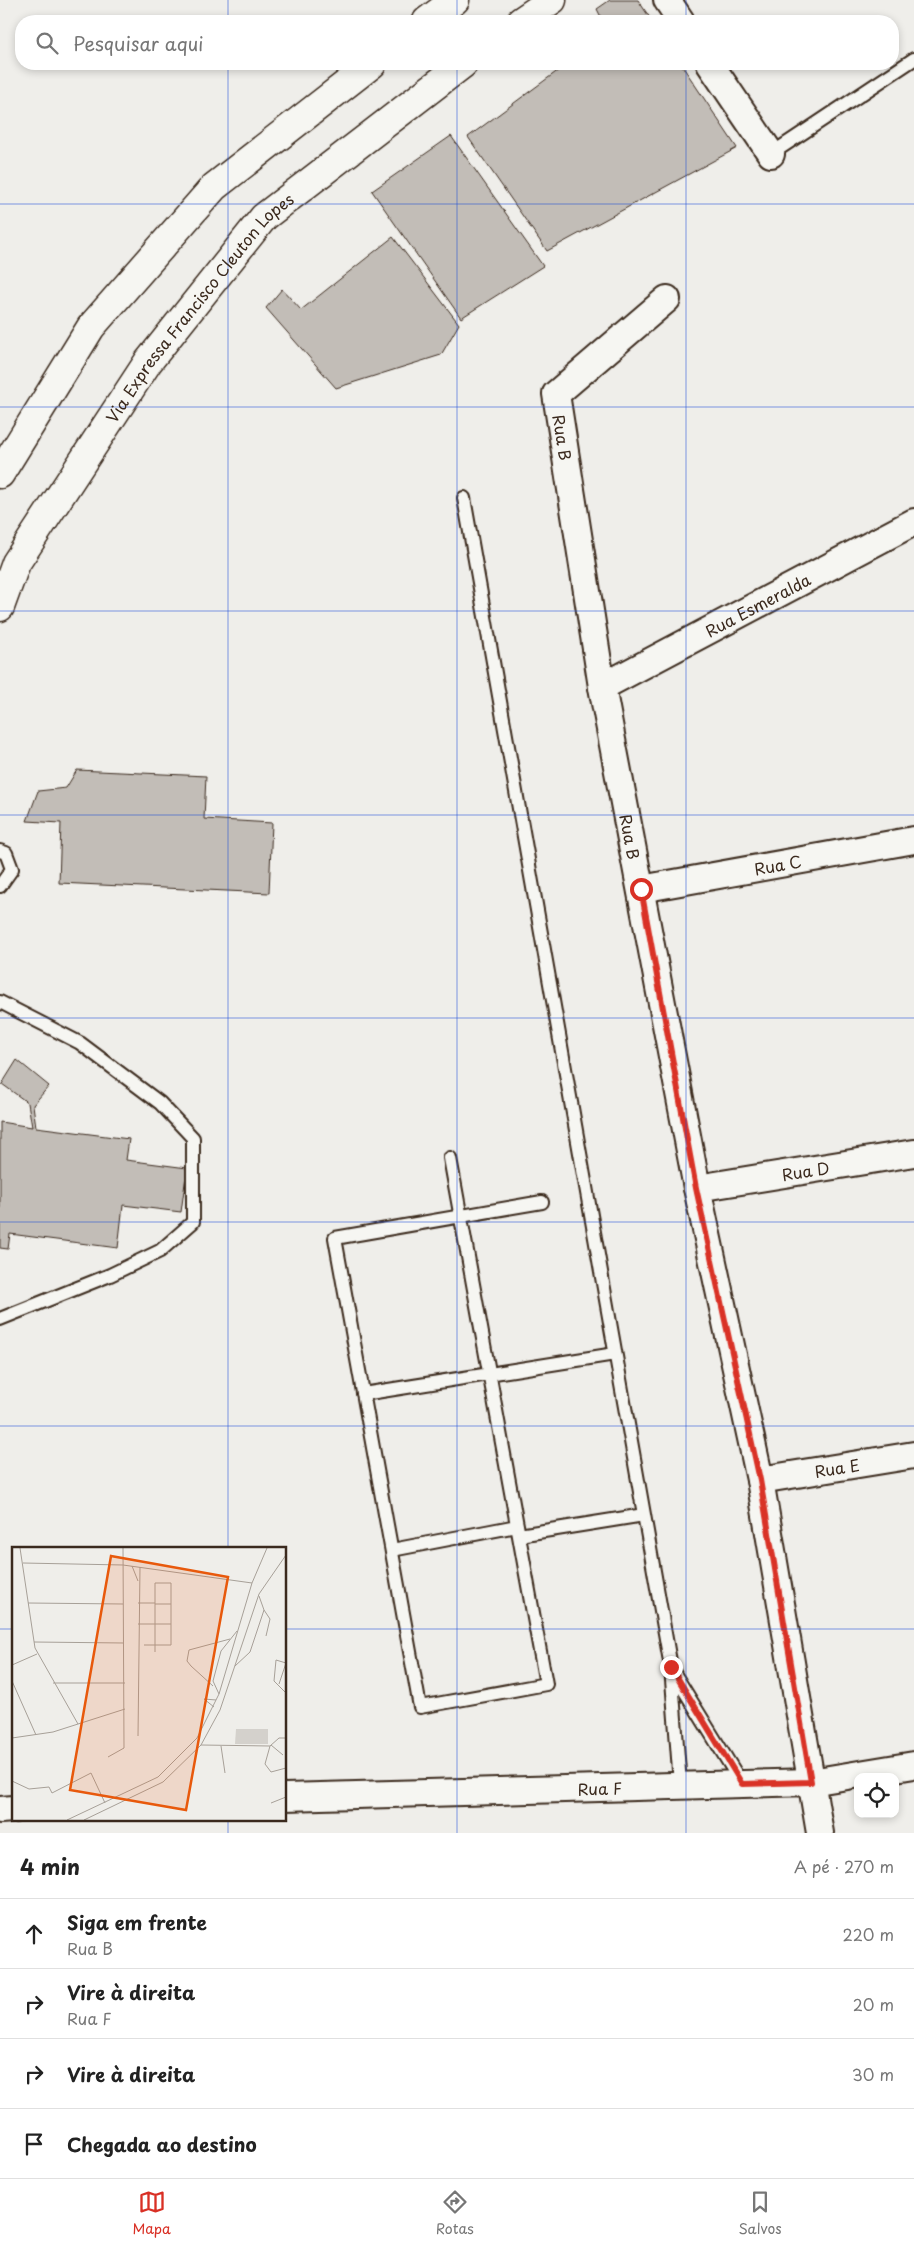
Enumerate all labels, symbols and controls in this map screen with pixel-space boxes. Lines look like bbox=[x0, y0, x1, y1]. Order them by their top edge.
search box bbox=[15, 15, 899, 70]
icon: search bbox=[33, 29, 61, 57]
text: Pesquisar aqui bbox=[73, 29, 203, 57]
street label: Via Expressa Francisco Cleuton Lopes bbox=[99, 187, 298, 427]
street label: Rua B bbox=[547, 413, 578, 462]
street label: Rua Esmeralda bbox=[701, 567, 815, 642]
street label: Rua B bbox=[614, 812, 646, 861]
street label: Rua C bbox=[752, 848, 803, 880]
route start bbox=[630, 878, 653, 901]
street label: Rua D bbox=[780, 1155, 831, 1186]
street label: Rua E bbox=[813, 1452, 861, 1483]
inset map bbox=[12, 1547, 286, 1820]
route end bbox=[660, 1656, 683, 1679]
map controls bbox=[854, 1773, 899, 1818]
button: locate bbox=[854, 1773, 899, 1818]
street label: Rua F bbox=[577, 1775, 622, 1801]
text: 4 min bbox=[20, 1850, 80, 1882]
text: A pé · 270 m bbox=[794, 1854, 894, 1878]
text: Siga em frente bbox=[67, 1908, 207, 1936]
icon: ahead bbox=[20, 1920, 48, 1948]
text: 220 m bbox=[843, 1922, 894, 1946]
text: Rua B bbox=[67, 1936, 113, 1960]
text: Vire à direita bbox=[67, 1978, 195, 2006]
icon: right bbox=[20, 1990, 48, 2018]
text: 20 m bbox=[853, 1992, 894, 2016]
text: Rua F bbox=[67, 2006, 111, 2030]
icon: right bbox=[20, 2060, 48, 2088]
text: Vire à direita bbox=[67, 2060, 195, 2088]
text: 30 m bbox=[852, 2062, 894, 2086]
icon: arrive bbox=[20, 2130, 48, 2158]
text: Chegada ao destino bbox=[67, 2130, 257, 2158]
tab: Mapa bbox=[132, 2188, 171, 2239]
tab: Rotas bbox=[436, 2188, 474, 2239]
tab: Salvos bbox=[738, 2188, 782, 2239]

